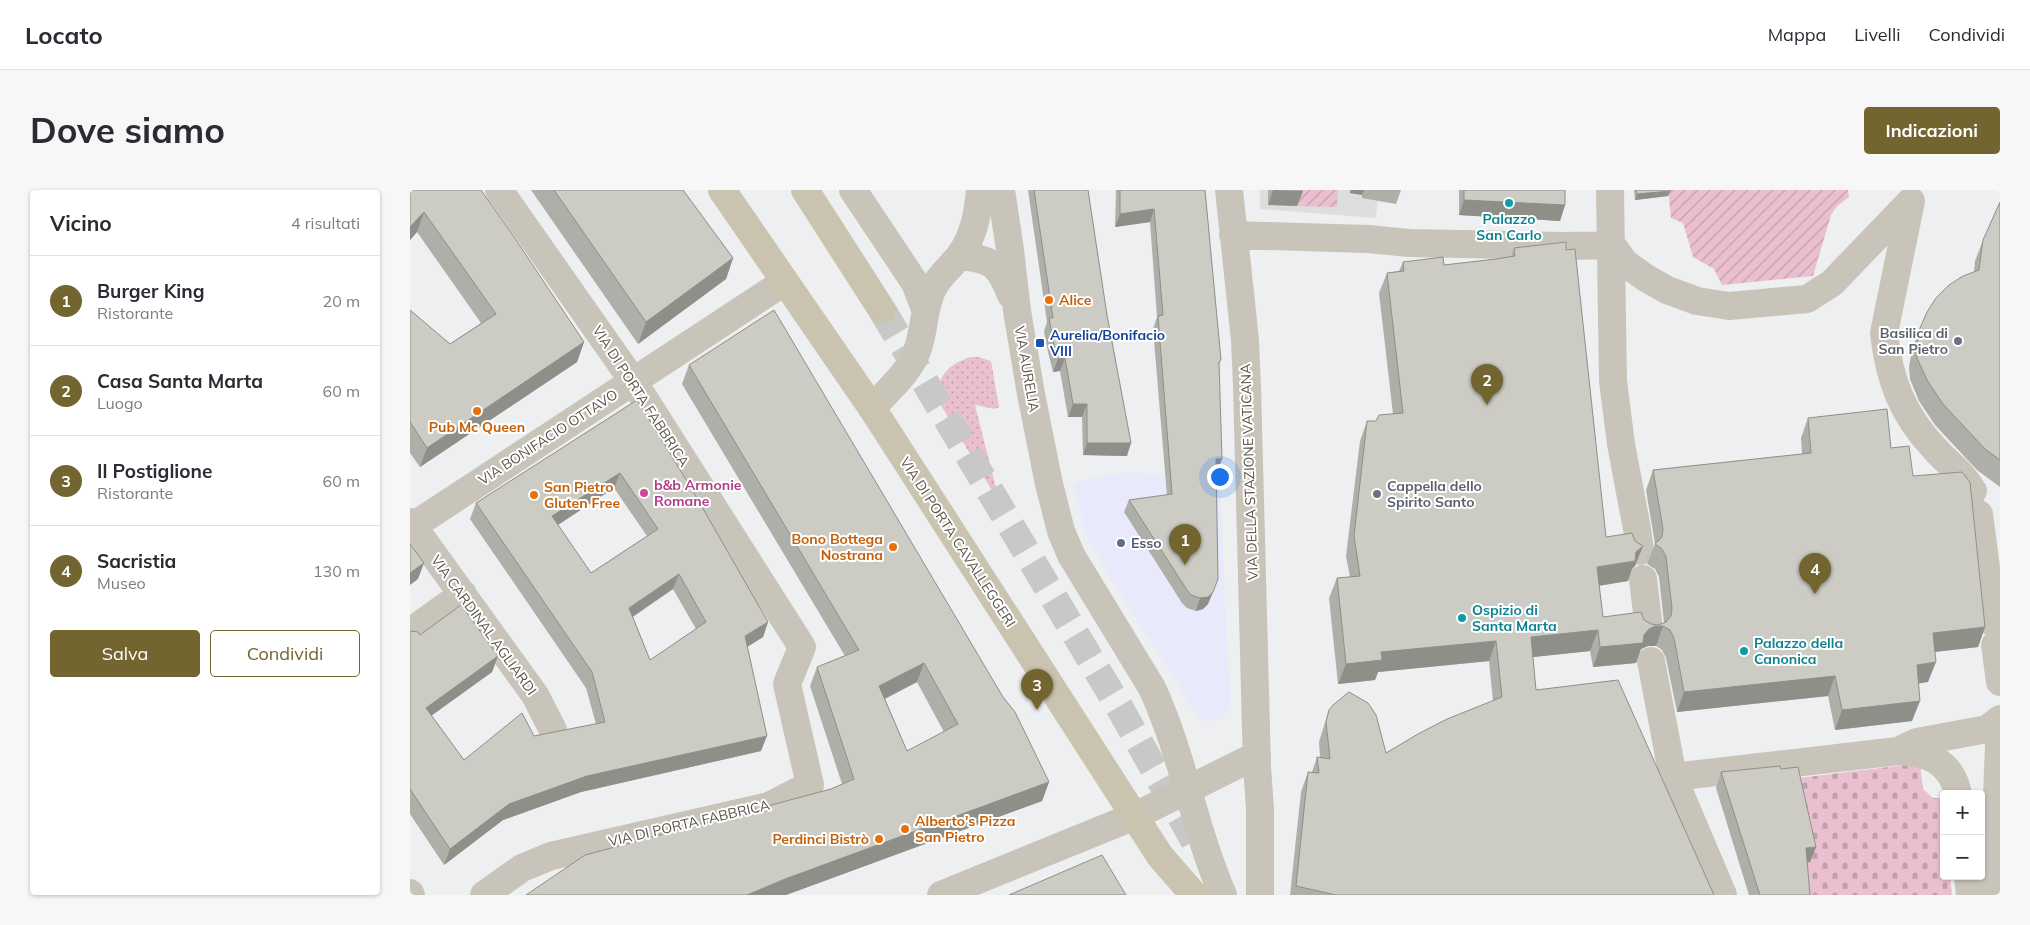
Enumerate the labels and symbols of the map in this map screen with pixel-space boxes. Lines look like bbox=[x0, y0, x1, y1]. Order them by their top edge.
marker: Palazzo San Carlo bbox=[1503, 197, 1515, 209]
place label: Palazzo San Carlo bbox=[1476, 210, 1542, 244]
place label: Alice bbox=[1059, 291, 1092, 309]
marker: Alice bbox=[1043, 294, 1055, 306]
street label: VIA DI PORTA FABBRICA bbox=[589, 322, 694, 471]
street label: VIA AURELIA bbox=[1011, 324, 1044, 414]
place label: Basilica di San Pietro bbox=[1878, 324, 1948, 358]
place label: Aurelia/Bonifacio VIII bbox=[1049, 326, 1165, 360]
marker: Basilica di San Pietro bbox=[1952, 335, 1964, 347]
marker: Aurelia/Bonifacio VIII bbox=[1034, 337, 1046, 349]
street label: VIA DELLA STAZIONE VATICANA bbox=[1236, 363, 1262, 581]
pin: 2 bbox=[1471, 364, 1503, 405]
street label: VIA BONIFACIO OTTAVO bbox=[475, 385, 621, 489]
marker: Pub Mc Queen bbox=[471, 405, 483, 417]
place label: Pub Mc Queen bbox=[429, 418, 525, 436]
street label: VIA DI PORTA CAVALLEGGERI bbox=[896, 454, 1020, 630]
your location bbox=[1207, 464, 1233, 490]
place label: b&b Armonie Romane bbox=[654, 476, 742, 510]
place label: Cappella dello Spirito Santo bbox=[1387, 477, 1482, 511]
place label: San Pietro Gluten Free bbox=[544, 478, 620, 512]
marker: b&b Armonie Romane bbox=[638, 487, 650, 499]
marker: Cappella dello Spirito Santo bbox=[1371, 488, 1383, 500]
marker: San Pietro Gluten Free bbox=[528, 489, 540, 501]
pin: 1 bbox=[1169, 524, 1201, 565]
place label: Bono Bottega Nostrana bbox=[791, 530, 883, 564]
place label: Esso bbox=[1131, 534, 1162, 552]
marker: Esso bbox=[1115, 537, 1127, 549]
marker: Bono Bottega Nostrana bbox=[887, 541, 899, 553]
street label: VIA CARDINAL AGLIARDI bbox=[427, 552, 541, 698]
pin: 4 bbox=[1799, 553, 1831, 594]
place label: Ospizio di Santa Marta bbox=[1472, 601, 1557, 635]
marker: Ospizio di Santa Marta bbox=[1456, 612, 1468, 624]
place label: Palazzo della Canonica bbox=[1754, 634, 1843, 668]
marker: Palazzo della Canonica bbox=[1738, 645, 1750, 657]
pin: 3 bbox=[1021, 669, 1053, 710]
street label: VIA DI PORTA FABBRICA bbox=[607, 796, 772, 850]
place label: Alberto's Pizza San Pietro bbox=[915, 812, 1016, 846]
marker: Alberto's Pizza San Pietro bbox=[899, 823, 911, 835]
place label: Perdinci Bistrò bbox=[772, 830, 869, 848]
marker: Perdinci Bistrò bbox=[873, 833, 885, 845]

